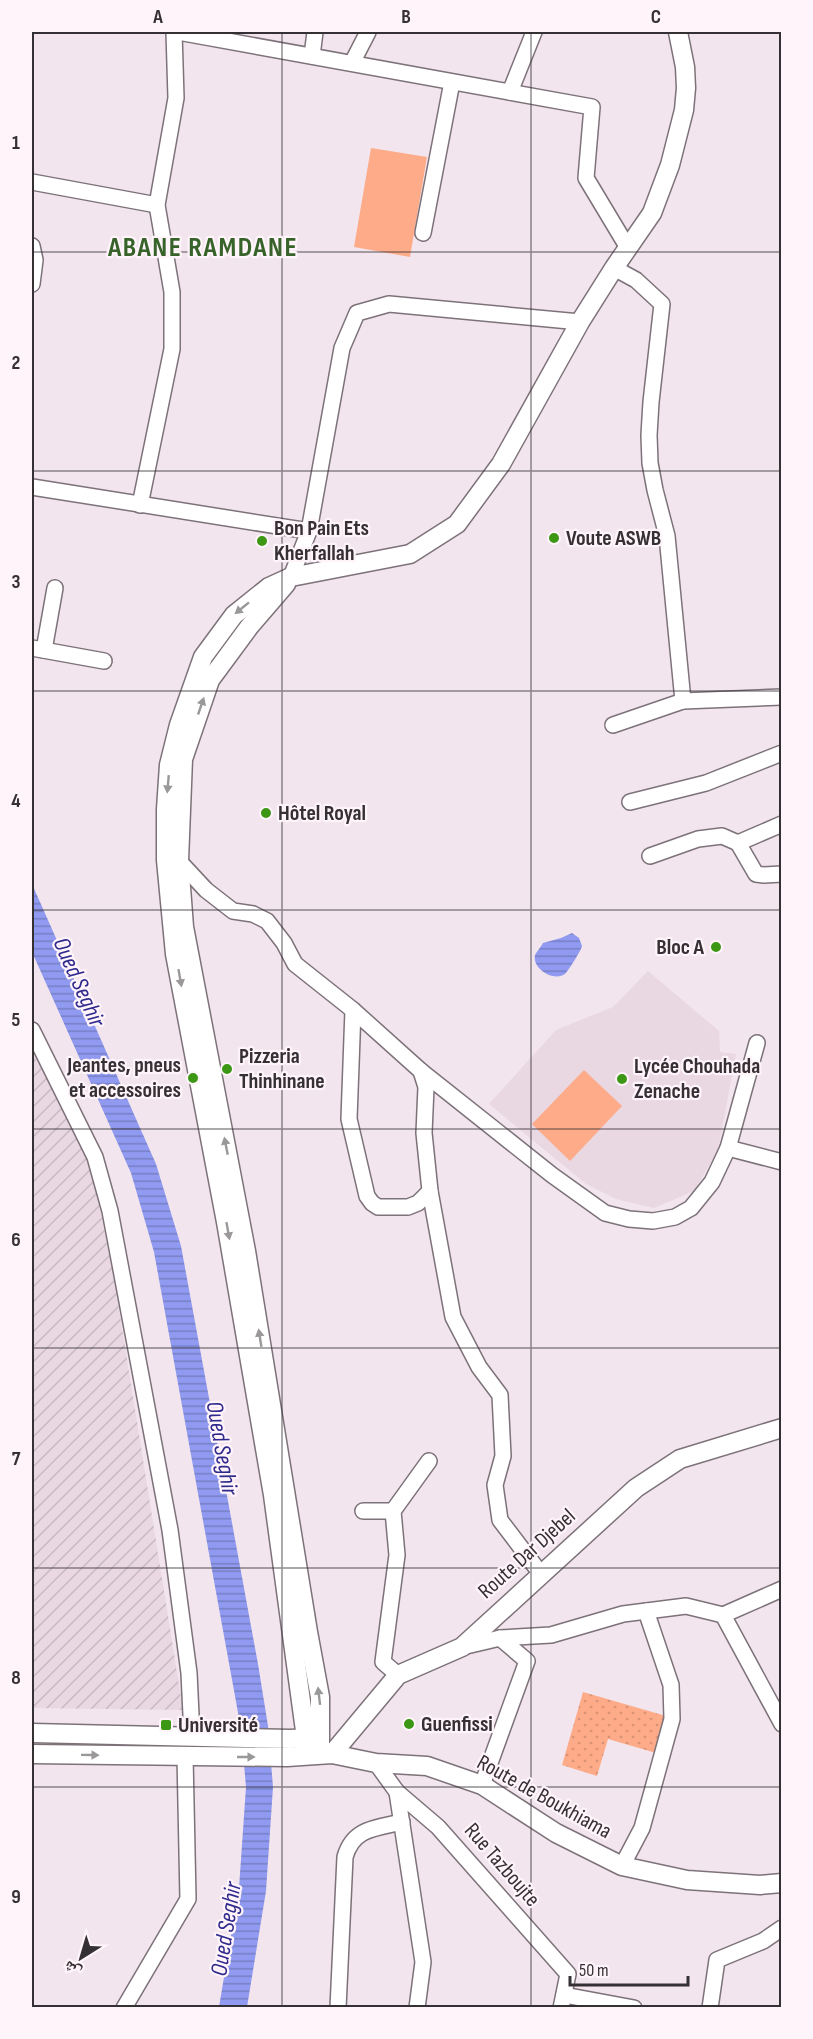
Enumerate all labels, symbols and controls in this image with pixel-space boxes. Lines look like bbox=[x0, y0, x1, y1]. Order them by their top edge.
text: A bbox=[152, 5, 163, 29]
text: B bbox=[401, 5, 411, 29]
text: C bbox=[651, 5, 661, 29]
text: 1 bbox=[12, 131, 20, 155]
district label: ABANE RAMDANE bbox=[107, 231, 298, 264]
text: 2 bbox=[12, 351, 20, 375]
place label: Bon Pain Ets Kherfallah bbox=[274, 515, 369, 567]
place label: Voute ASWB bbox=[566, 525, 661, 552]
marker: Voute ASWB bbox=[547, 531, 561, 545]
marker: Bon Pain Ets Kherfallah bbox=[255, 534, 269, 548]
text: 3 bbox=[12, 570, 21, 594]
one-way arrow bbox=[235, 602, 250, 614]
one-way arrow bbox=[197, 697, 207, 715]
one-way arrow bbox=[163, 774, 173, 793]
text: 4 bbox=[11, 789, 21, 813]
place label: Hôtel Royal bbox=[278, 800, 366, 827]
marker: Hôtel Royal bbox=[259, 806, 273, 820]
water label: Oued Seghir bbox=[46, 933, 112, 1032]
place label: Bloc A bbox=[656, 934, 705, 961]
marker: Bloc A bbox=[709, 940, 723, 954]
one-way arrow bbox=[176, 968, 185, 987]
text: 5 bbox=[12, 1008, 21, 1032]
place label: Pizzeria Thinhinane bbox=[239, 1043, 325, 1095]
place label: Jeantes, pneus et accessoires bbox=[66, 1052, 181, 1104]
place label: Lycée Chouhada Zenache bbox=[634, 1053, 760, 1105]
marker: Pizzeria Thinhinane bbox=[220, 1062, 234, 1076]
marker: Jeantes, pneus et accessoires bbox=[186, 1071, 200, 1085]
marker: Lycée Chouhada Zenache bbox=[615, 1072, 629, 1086]
one-way arrow bbox=[221, 1136, 230, 1155]
one-way arrow bbox=[224, 1222, 233, 1241]
text: 6 bbox=[11, 1228, 21, 1252]
one-way arrow bbox=[255, 1328, 264, 1347]
water label: Oued Seghir bbox=[199, 1399, 245, 1498]
text: 7 bbox=[12, 1447, 21, 1471]
street label: Route Dar Djebel bbox=[473, 1503, 581, 1605]
text: 8 bbox=[11, 1666, 21, 1690]
one-way arrow bbox=[314, 1686, 324, 1705]
place label: Guenfissi bbox=[421, 1711, 493, 1738]
place label: Université bbox=[178, 1712, 258, 1739]
marker: Guenfissi bbox=[402, 1717, 416, 1731]
marker: Université bbox=[159, 1718, 173, 1732]
street label: Route de Boukhiama bbox=[472, 1749, 616, 1845]
one-way arrow bbox=[80, 1750, 99, 1760]
one-way arrow bbox=[237, 1752, 256, 1762]
street label: Rue Tazboujte bbox=[458, 1818, 546, 1912]
water label: Oued Seghir bbox=[204, 1879, 248, 1978]
text: 9 bbox=[11, 1885, 21, 1909]
north arrow bbox=[51, 1928, 111, 1988]
scale bar bbox=[570, 1949, 688, 1987]
text: ش bbox=[60, 1956, 85, 1981]
text: 50 m bbox=[579, 1960, 609, 1981]

